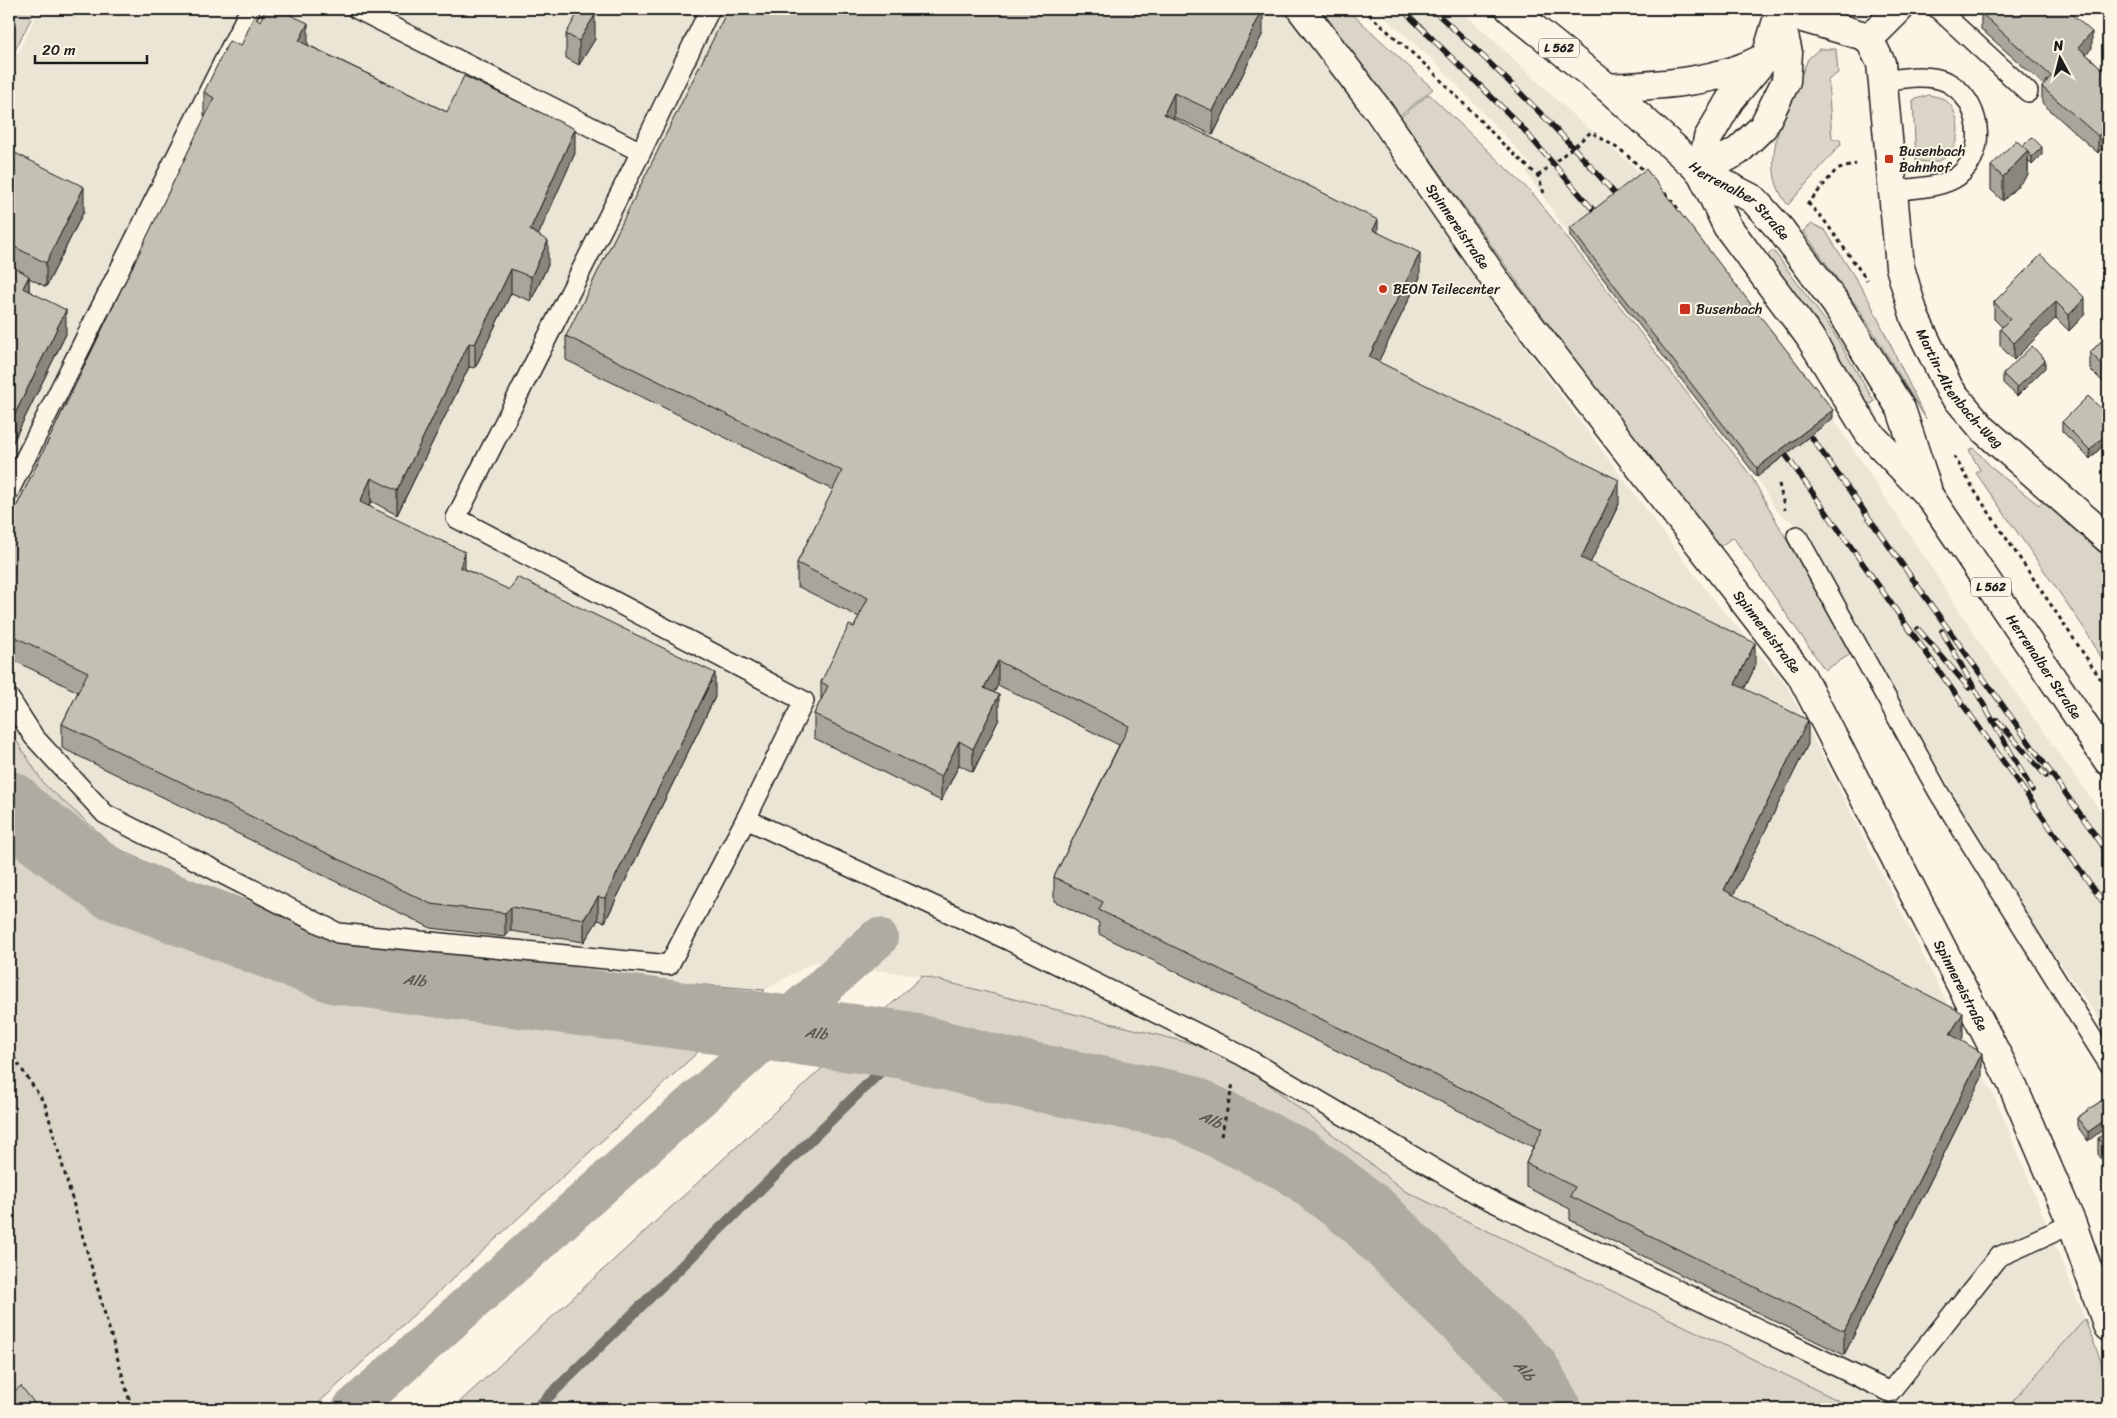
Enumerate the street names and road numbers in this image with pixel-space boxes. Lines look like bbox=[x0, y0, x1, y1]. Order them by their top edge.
road number: L 562 bbox=[1539, 38, 1579, 58]
street label: Herrenalber Straße bbox=[1683, 155, 1797, 246]
street label: Spinnereistraße bbox=[1419, 178, 1496, 275]
street label: Martin-Altenbach-Weg bbox=[1909, 324, 2009, 455]
road number: L 562 bbox=[1971, 578, 2011, 596]
street label: Spinnereistraße bbox=[1726, 585, 1808, 679]
street label: Herrenalber Straße bbox=[1999, 609, 2089, 725]
street label: Spinnereistraße bbox=[1927, 935, 1995, 1036]

